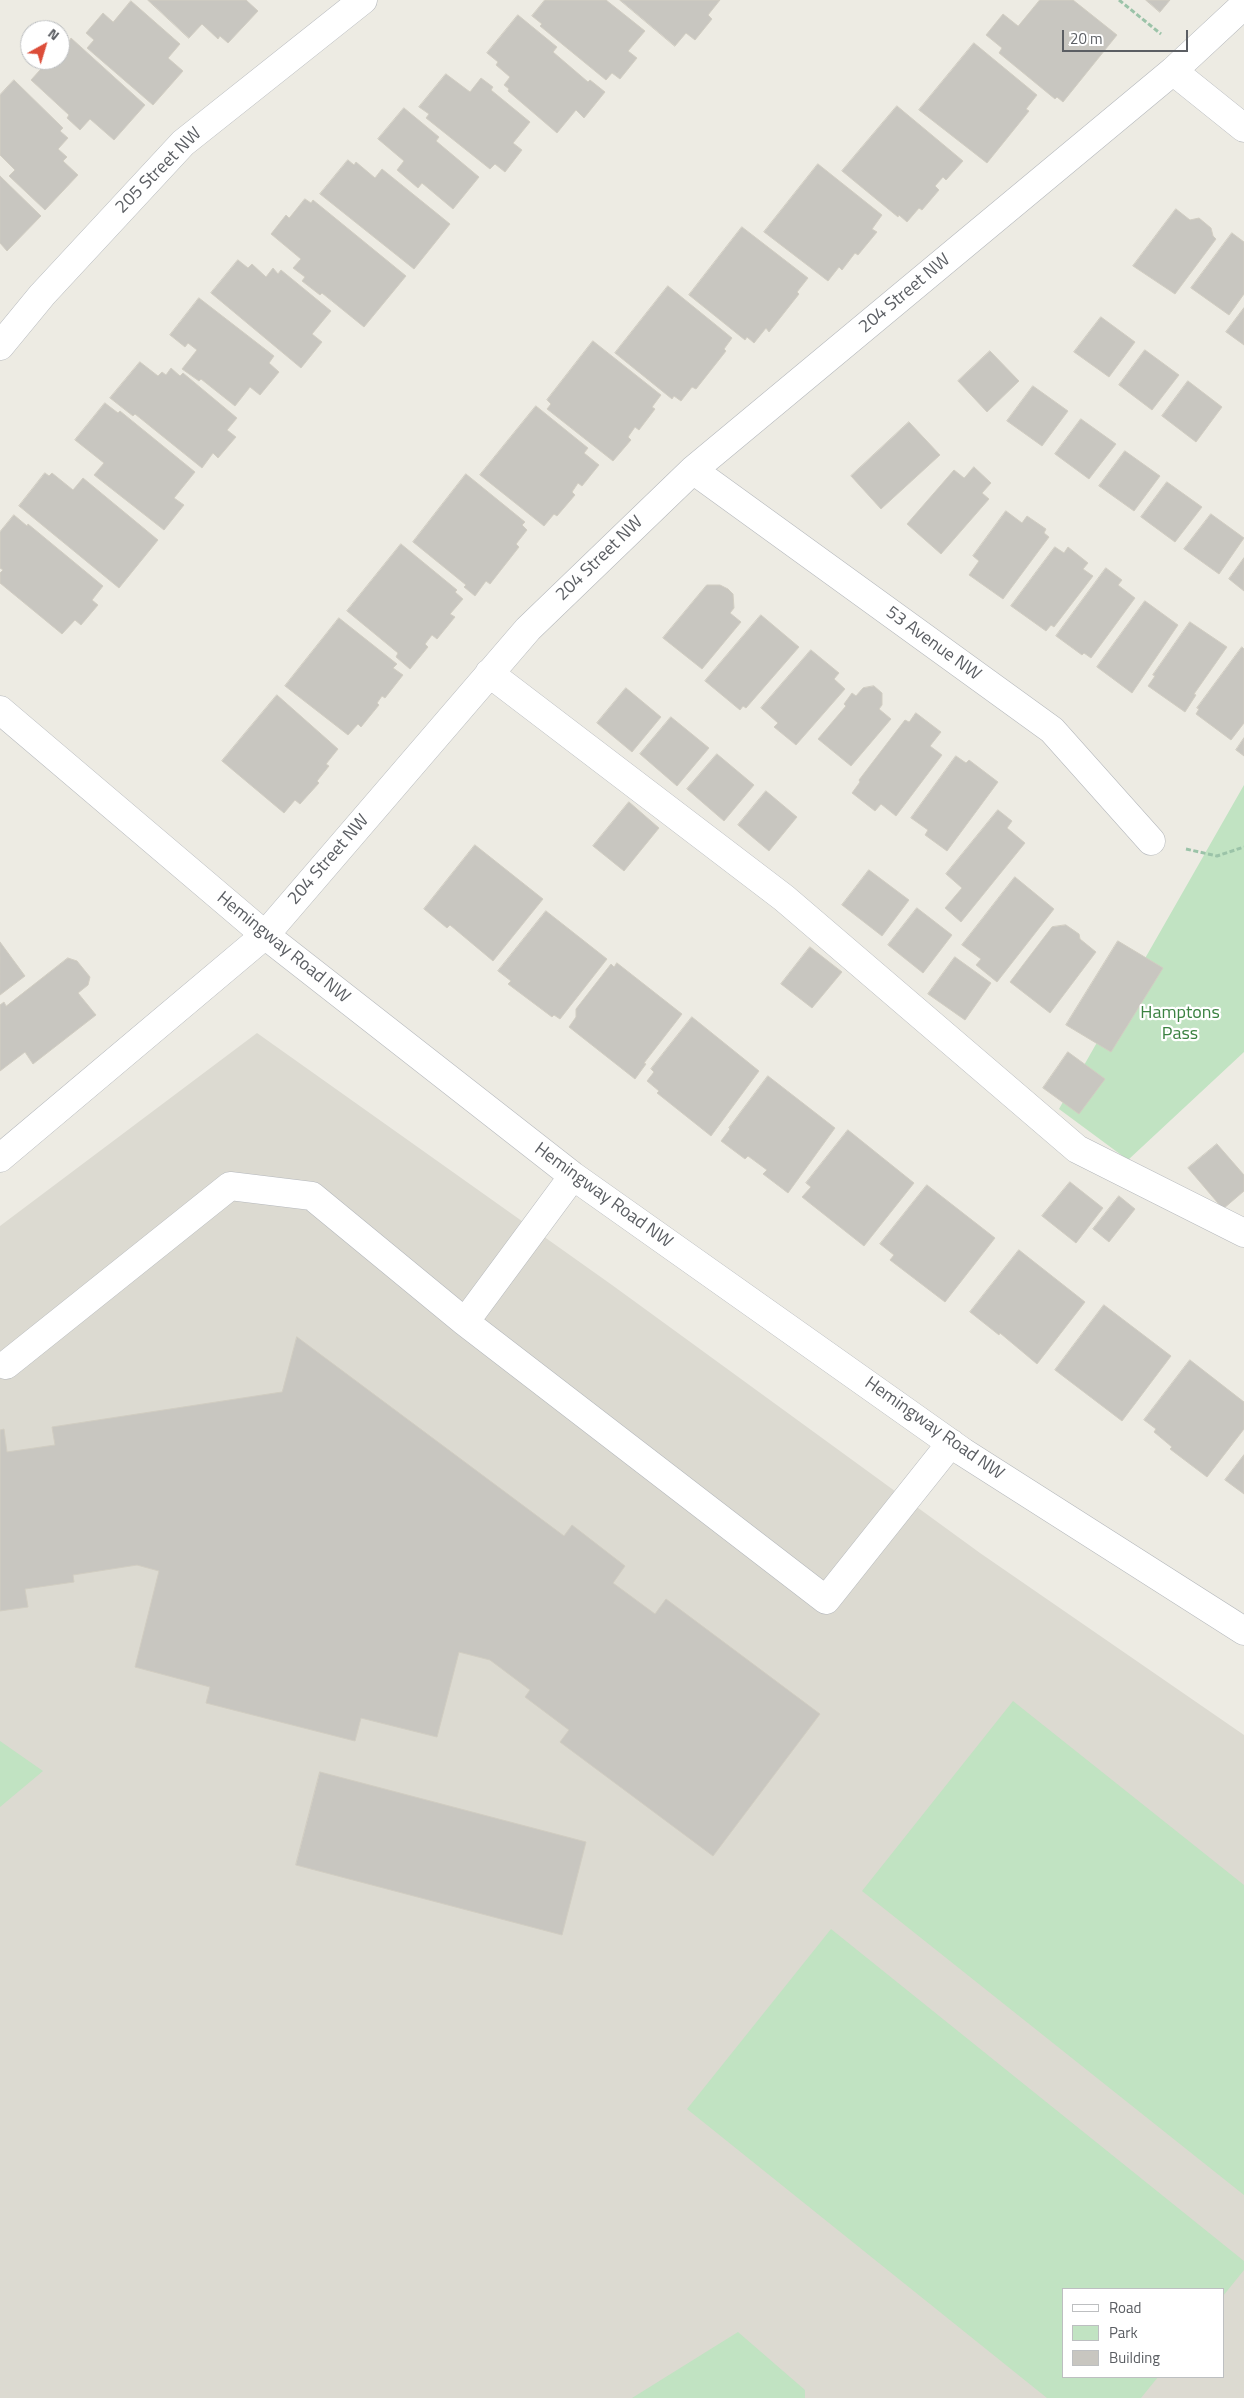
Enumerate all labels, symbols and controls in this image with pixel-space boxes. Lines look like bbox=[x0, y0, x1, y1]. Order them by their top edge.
north arrow bbox=[20, 20, 70, 70]
scale bar bbox=[1064, 20, 1190, 52]
text: N bbox=[44, 23, 64, 45]
text: 20 m bbox=[1070, 27, 1103, 50]
street label: 205 Street NW bbox=[112, 124, 206, 218]
street label: 204 Street NW bbox=[855, 250, 955, 338]
street label: 204 Street NW bbox=[552, 512, 648, 606]
street label: 53 Avenue NW bbox=[881, 602, 985, 686]
street label: 204 Street NW bbox=[284, 810, 374, 910]
street label: Hemingway Road NW bbox=[212, 888, 354, 1008]
park label: Hamptons Pass bbox=[1140, 1003, 1220, 1046]
street label: Hemingway Road NW bbox=[530, 1139, 676, 1253]
street label: Hemingway Road NW bbox=[860, 1373, 1008, 1485]
legend bbox=[1062, 2288, 1224, 2378]
text: Road bbox=[1109, 2296, 1141, 2319]
text: Park bbox=[1109, 2321, 1138, 2344]
text: Building bbox=[1109, 2346, 1160, 2369]

